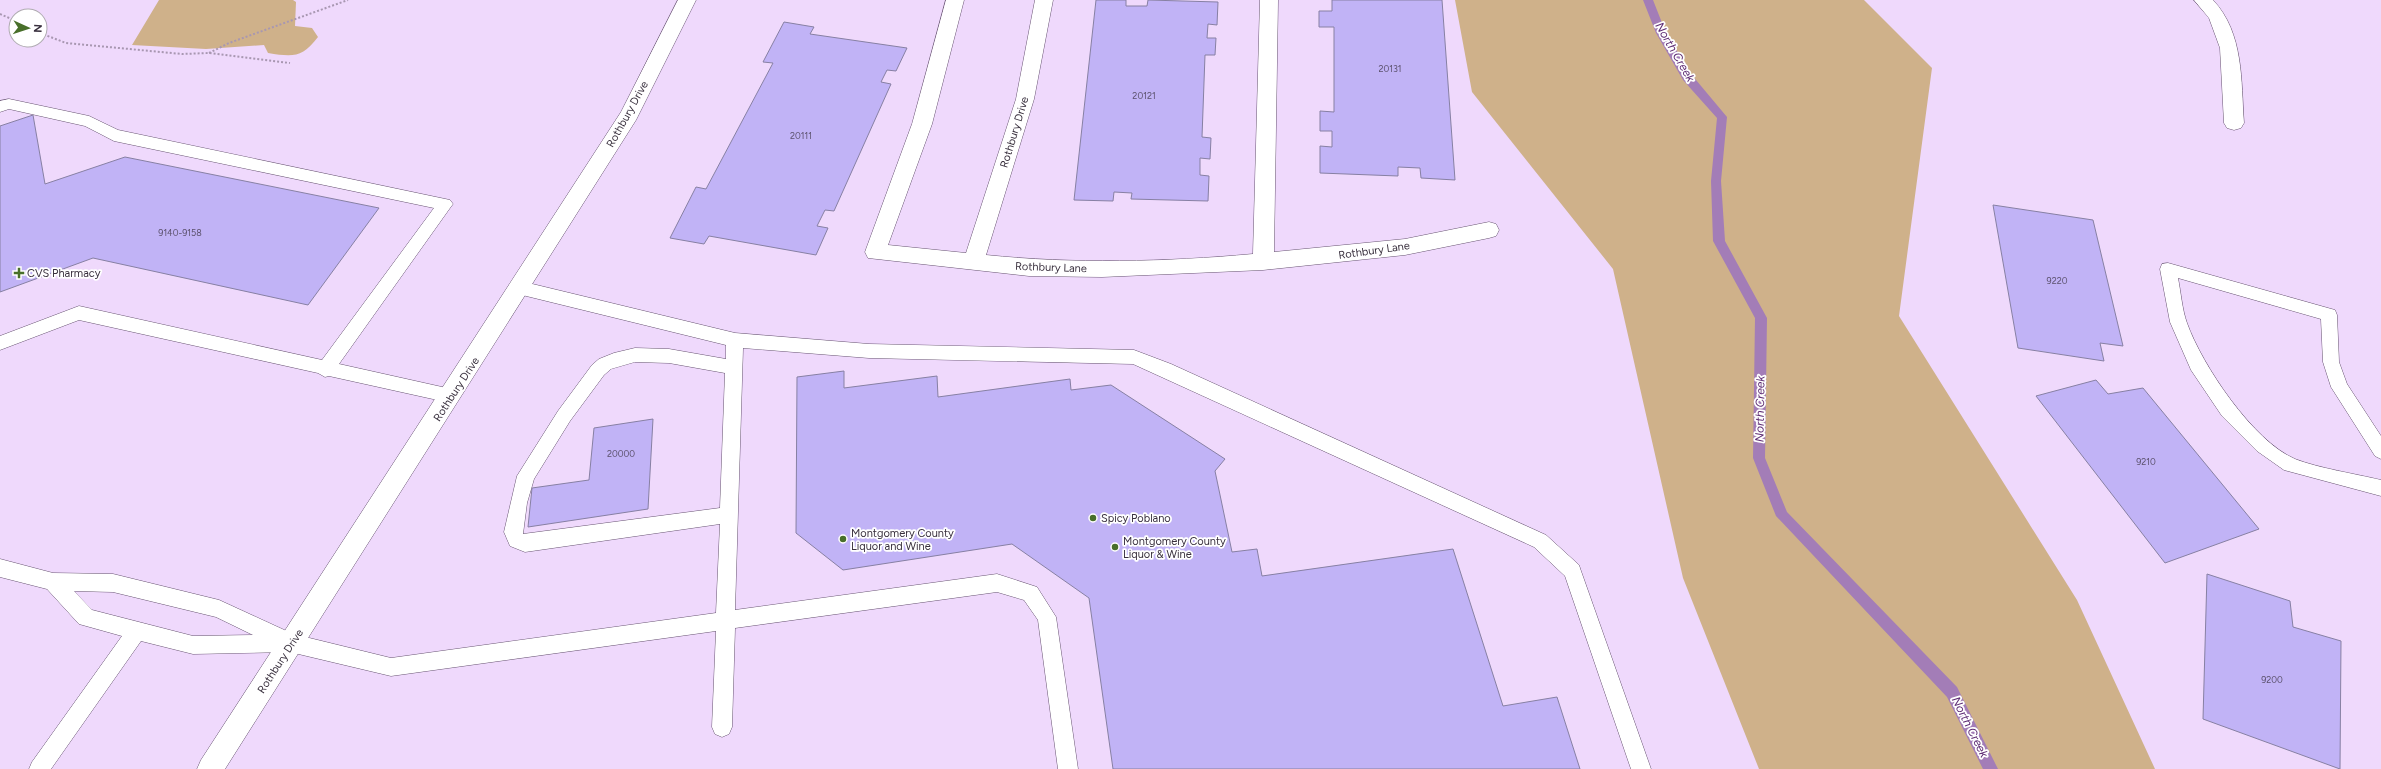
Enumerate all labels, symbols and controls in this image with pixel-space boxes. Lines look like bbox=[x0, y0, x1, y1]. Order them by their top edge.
north arrow bbox=[8, 8, 48, 48]
water label: North Creek bbox=[1652, 20, 1698, 85]
text: N bbox=[31, 24, 44, 33]
house number: 20131 bbox=[1378, 63, 1402, 74]
street label: Rothbury Drive bbox=[604, 79, 651, 150]
house number: 20121 bbox=[1132, 90, 1156, 101]
street label: Rothbury Drive bbox=[997, 95, 1031, 169]
house number: 20111 bbox=[790, 130, 812, 141]
house number: 9140-9158 bbox=[158, 227, 202, 238]
street label: Rothbury Lane bbox=[1338, 239, 1411, 262]
street label: Rothbury Lane bbox=[1015, 260, 1087, 275]
place label: CVS Pharmacy bbox=[27, 267, 101, 280]
marker: CVS Pharmacy bbox=[14, 268, 24, 278]
house number: 9220 bbox=[2047, 275, 2068, 286]
street label: Rothbury Drive bbox=[431, 355, 482, 424]
water label: North Creek bbox=[1752, 375, 1768, 442]
house number: 20000 bbox=[607, 448, 635, 459]
house number: 9210 bbox=[2136, 456, 2156, 467]
place label: Spicy Poblano bbox=[1101, 512, 1171, 525]
marker: Spicy Poblano bbox=[1088, 513, 1098, 523]
place label: Montgomery County Liquor and Wine bbox=[851, 527, 954, 553]
marker: Montgomery County Liquor and Wine bbox=[838, 534, 848, 544]
place label: Montgomery County Liquor & Wine bbox=[1123, 535, 1226, 561]
marker: Montgomery County Liquor & Wine bbox=[1110, 542, 1120, 552]
street label: Rothbury Drive bbox=[255, 627, 306, 696]
house number: 9200 bbox=[2261, 674, 2283, 685]
water label: North Creek bbox=[1949, 694, 1992, 761]

